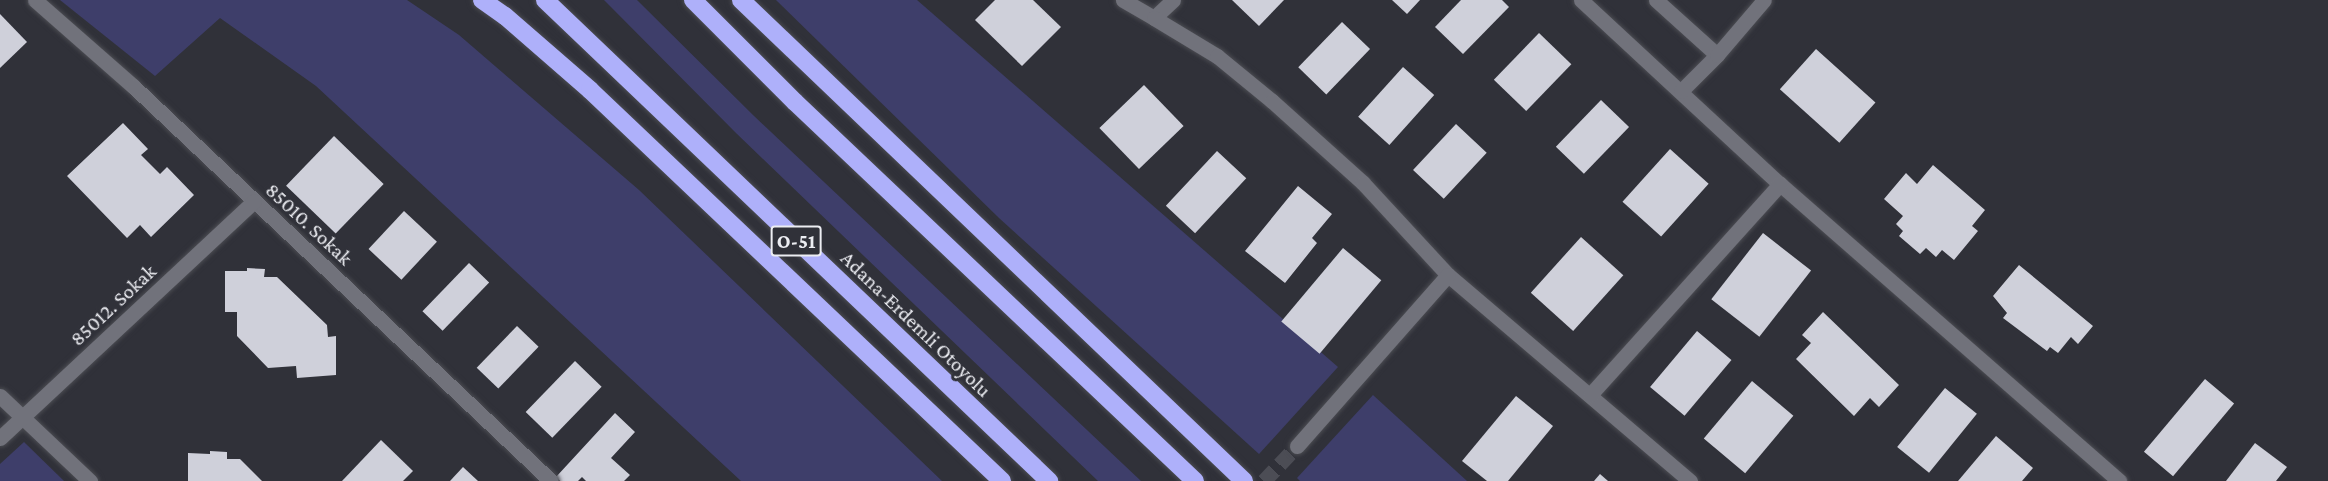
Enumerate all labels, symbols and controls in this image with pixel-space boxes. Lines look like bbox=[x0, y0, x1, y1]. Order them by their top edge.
street label: 85010. Sokak bbox=[260, 177, 358, 271]
road number: O-51 bbox=[770, 224, 822, 258]
street label: Adana-Erdemli Otoyolu bbox=[835, 246, 997, 402]
street label: 85012. Sokak bbox=[65, 259, 161, 351]

